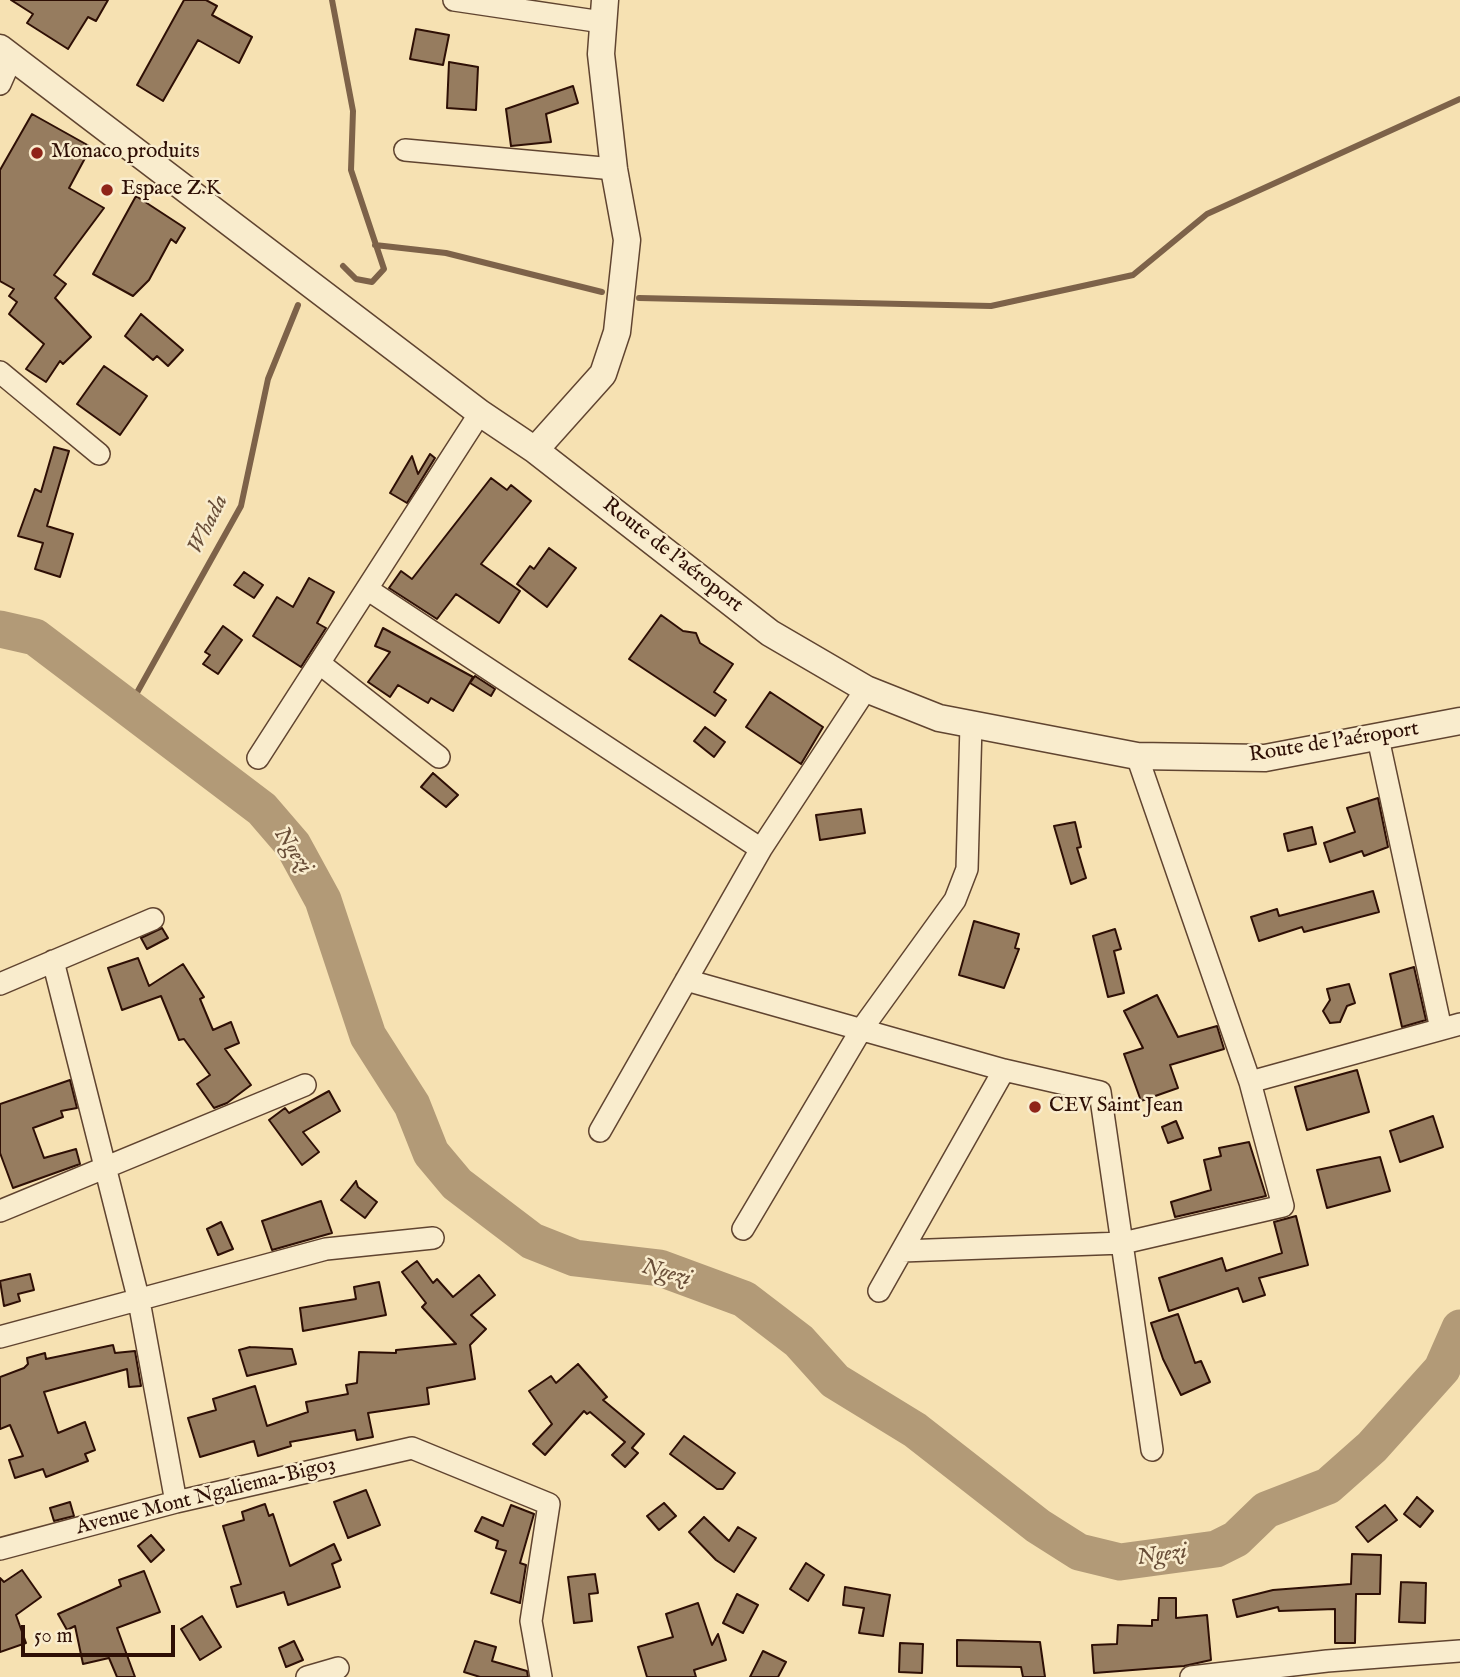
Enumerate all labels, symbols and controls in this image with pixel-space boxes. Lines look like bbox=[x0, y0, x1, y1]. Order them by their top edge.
place label: Monaco produits bbox=[51, 140, 200, 166]
marker: Monaco produits bbox=[29, 145, 45, 161]
place label: Espace Z.K bbox=[121, 177, 221, 203]
marker: Espace Z.K bbox=[99, 182, 115, 198]
water label: Whada bbox=[182, 491, 236, 559]
street label: Route de l'aéroport bbox=[597, 493, 747, 619]
street label: Route de l'aéroport bbox=[1247, 717, 1421, 769]
water label: Ngezi bbox=[267, 822, 317, 880]
place label: CEV Saint Jean bbox=[1049, 1094, 1183, 1120]
marker: CEV Saint Jean bbox=[1027, 1099, 1043, 1115]
water label: Ngezi bbox=[638, 1254, 694, 1294]
street label: Avenue Mont Ngaliema-Bigo3 bbox=[74, 1453, 338, 1541]
water label: Ngezi bbox=[1135, 1539, 1189, 1573]
scale bar bbox=[24, 1610, 178, 1654]
text: 50 m bbox=[34, 1623, 73, 1650]

